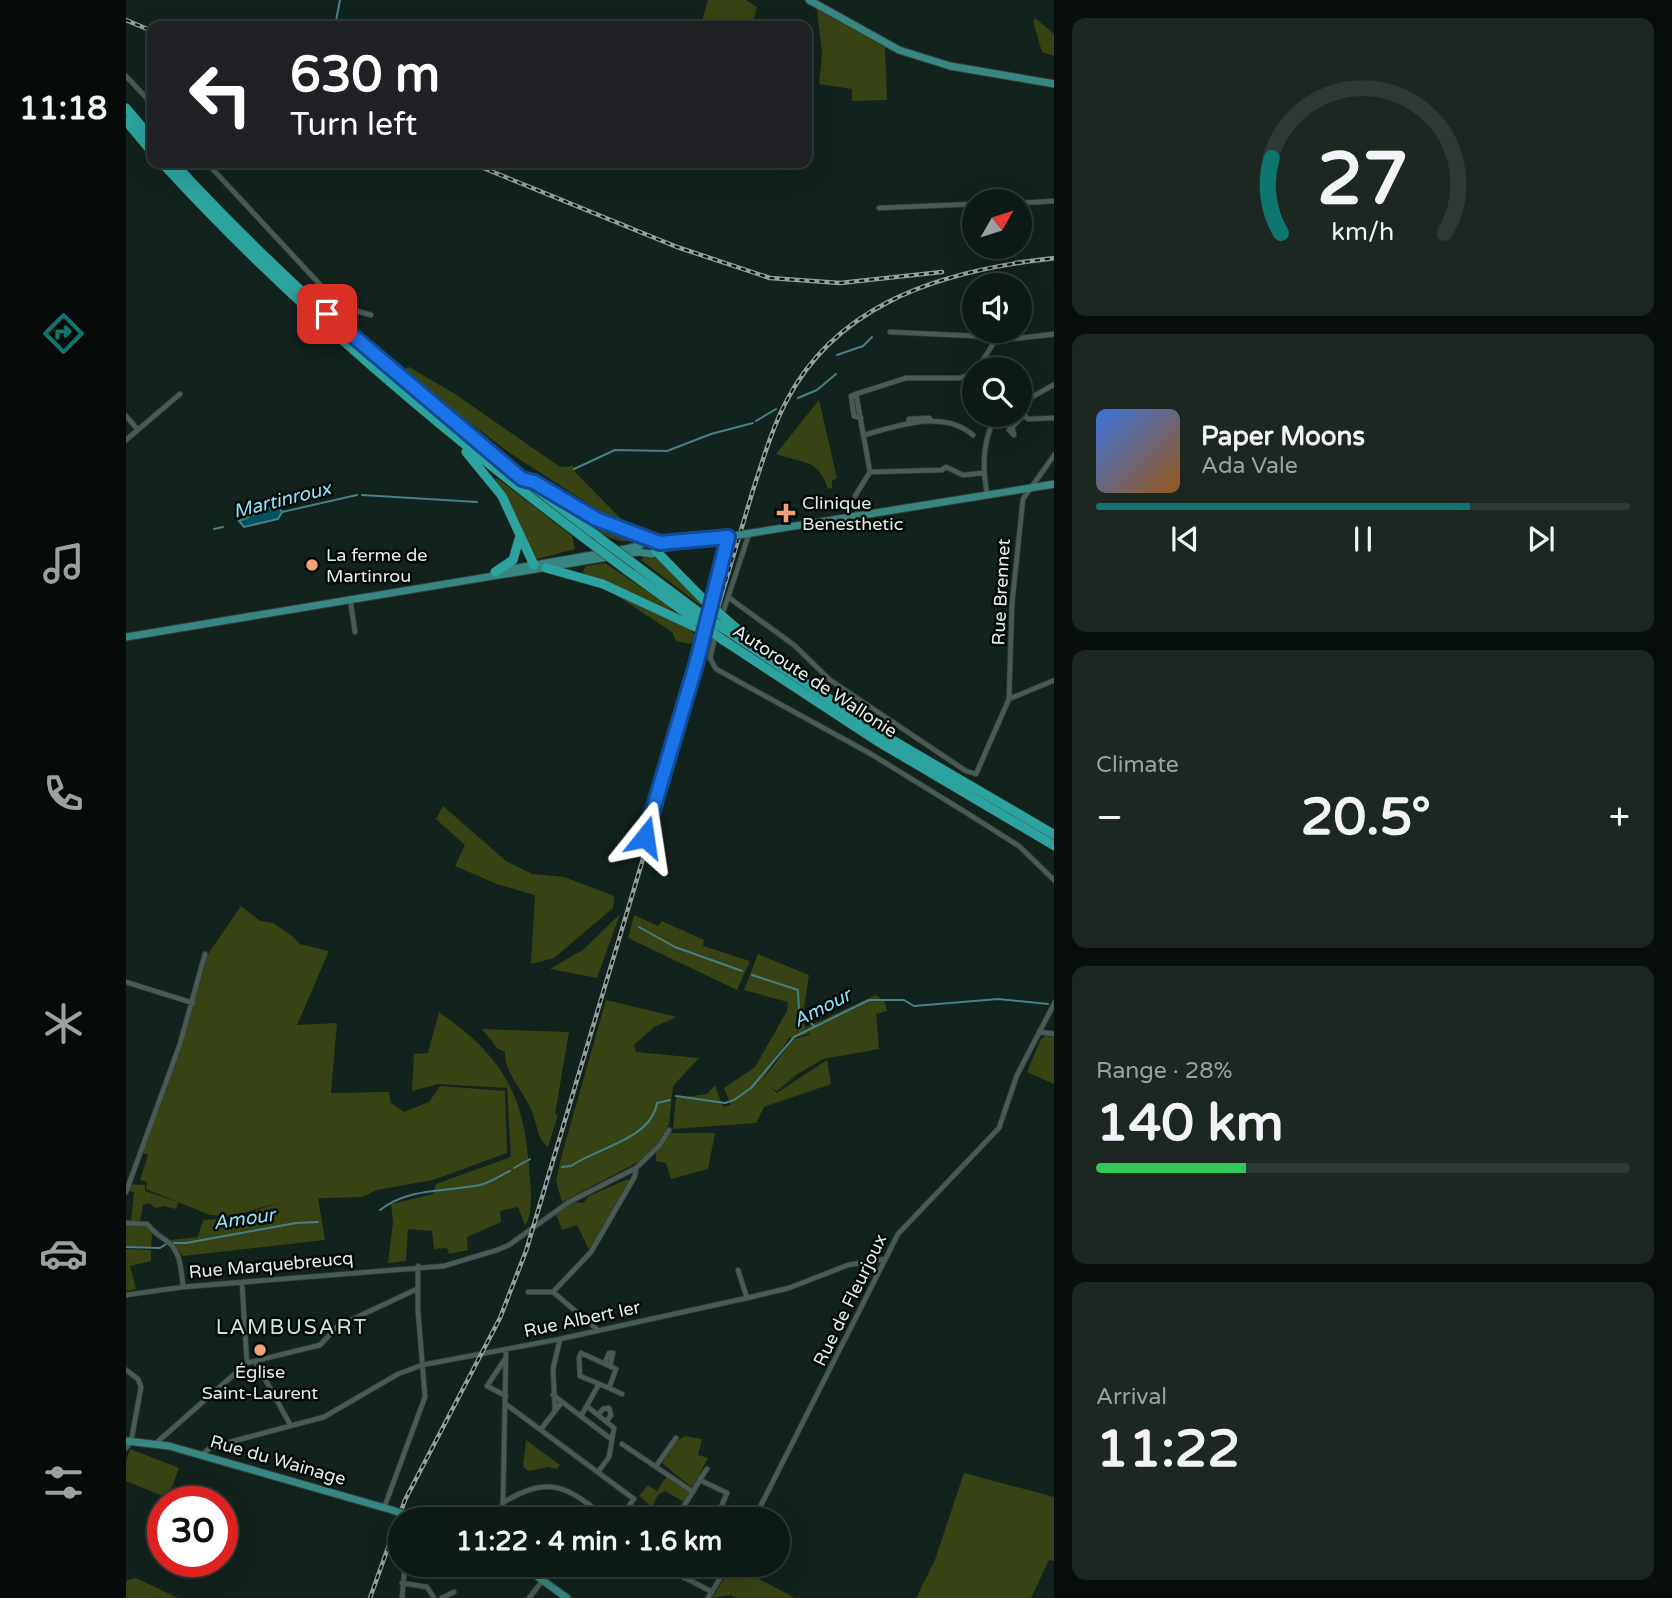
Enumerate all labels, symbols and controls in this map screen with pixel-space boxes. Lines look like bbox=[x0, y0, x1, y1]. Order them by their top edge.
text: 630 m bbox=[290, 46, 440, 105]
icon: left bbox=[175, 49, 266, 140]
text: 11:18 bbox=[19, 90, 107, 128]
text: Turn left bbox=[290, 106, 417, 144]
text: 27 bbox=[1317, 136, 1409, 224]
north arrow bbox=[962, 189, 1032, 259]
map controls bbox=[962, 189, 1032, 427]
text: km/h bbox=[1332, 217, 1394, 247]
button: sound bbox=[962, 273, 1032, 343]
pin bbox=[297, 284, 357, 344]
icon: arrive bbox=[308, 295, 346, 333]
icon: directions bbox=[39, 309, 88, 358]
button: search bbox=[962, 357, 1032, 427]
text: Paper Moons bbox=[1201, 421, 1365, 452]
text: Ada Vale bbox=[1201, 452, 1298, 480]
water label: Martinroux bbox=[231, 477, 335, 523]
place label: Clinique Benesthetic bbox=[802, 492, 903, 535]
marker: Clinique Benesthetic bbox=[776, 503, 796, 523]
icon: previous bbox=[1166, 520, 1204, 558]
icon: pause bbox=[1344, 520, 1382, 558]
icon: next bbox=[1522, 520, 1560, 558]
street label: Rue Brennet bbox=[987, 538, 1015, 646]
icon: music bbox=[39, 539, 88, 588]
place label: La ferme de Martinrou bbox=[326, 544, 428, 587]
marker: La ferme de Martinrou bbox=[304, 557, 320, 573]
street label: Autoroute de Wallonie bbox=[729, 620, 901, 742]
text: Climate bbox=[1096, 751, 1179, 779]
icon: phone bbox=[39, 769, 88, 818]
text: 20.5° bbox=[1301, 786, 1431, 849]
text: − bbox=[1096, 795, 1123, 841]
text: + bbox=[1609, 795, 1630, 841]
position arrow bbox=[608, 800, 682, 874]
water label: Amour bbox=[789, 983, 857, 1032]
icon: climate bbox=[39, 999, 88, 1048]
text: Range · 28% bbox=[1096, 1057, 1232, 1085]
text: 140 km bbox=[1096, 1092, 1284, 1155]
water label: Amour bbox=[212, 1203, 279, 1234]
icon: car bbox=[39, 1229, 88, 1278]
street label: Rue de Fleurjoux bbox=[809, 1230, 891, 1370]
street label: Rue Marquebreucq bbox=[188, 1247, 354, 1283]
street label: Rue Albert Ier bbox=[522, 1296, 642, 1342]
district label: LAMBUSART bbox=[216, 1315, 368, 1340]
marker: Église Saint-Laurent bbox=[252, 1342, 268, 1358]
place label: Église Saint-Laurent bbox=[202, 1361, 318, 1404]
text: Arrival bbox=[1096, 1383, 1167, 1411]
text: 11:22 bbox=[1096, 1418, 1240, 1481]
street label: Rue du Wainage bbox=[208, 1430, 348, 1490]
icon: filters bbox=[39, 1458, 88, 1507]
speed limit sign: 30 bbox=[147, 1486, 238, 1577]
text: 11:22 · 4 min · 1.6 km bbox=[456, 1526, 722, 1557]

